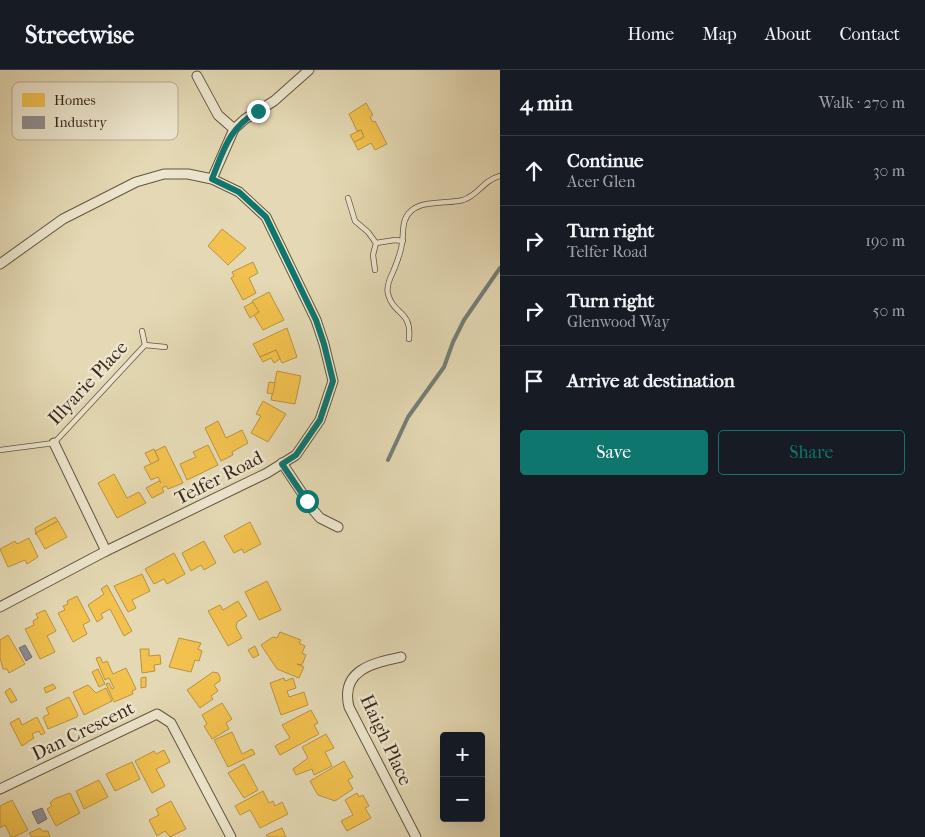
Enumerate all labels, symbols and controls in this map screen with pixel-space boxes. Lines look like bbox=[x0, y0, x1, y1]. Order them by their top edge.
text: Streetwise bbox=[25, 21, 134, 49]
text: Home bbox=[627, 24, 674, 45]
text: Map bbox=[702, 24, 737, 45]
text: About bbox=[765, 24, 811, 45]
text: Contact bbox=[839, 24, 900, 45]
legend bbox=[12, 82, 178, 140]
text: 4 min bbox=[520, 91, 573, 115]
text: Homes bbox=[54, 92, 96, 109]
text: Walk · 270 m bbox=[819, 93, 905, 112]
route end bbox=[247, 100, 270, 123]
text: Industry bbox=[54, 114, 107, 131]
text: Continue bbox=[567, 150, 643, 172]
icon: ahead bbox=[520, 157, 548, 185]
text: 30 m bbox=[873, 161, 905, 180]
text: Acer Glen bbox=[567, 172, 635, 191]
text: Turn right bbox=[567, 220, 654, 242]
icon: right bbox=[520, 227, 548, 255]
text: 190 m bbox=[865, 231, 905, 250]
text: Telfer Road bbox=[567, 242, 648, 261]
text: Turn right bbox=[567, 290, 654, 312]
icon: right bbox=[520, 297, 548, 325]
text: 50 m bbox=[873, 301, 905, 320]
text: Glenwood Way bbox=[567, 312, 670, 331]
street label: Illyarie Place bbox=[44, 337, 132, 429]
icon: arrive bbox=[520, 367, 548, 395]
text: Arrive at destination bbox=[567, 370, 735, 392]
button: Save bbox=[520, 430, 708, 475]
button: Share bbox=[718, 430, 905, 475]
street label: Telfer Road bbox=[171, 446, 267, 510]
route start bbox=[296, 490, 319, 513]
street label: Haigh Place bbox=[355, 691, 417, 789]
street label: Dan Crescent bbox=[28, 697, 138, 765]
map controls bbox=[440, 732, 485, 822]
button: + bbox=[440, 732, 485, 777]
button: − bbox=[440, 777, 485, 822]

